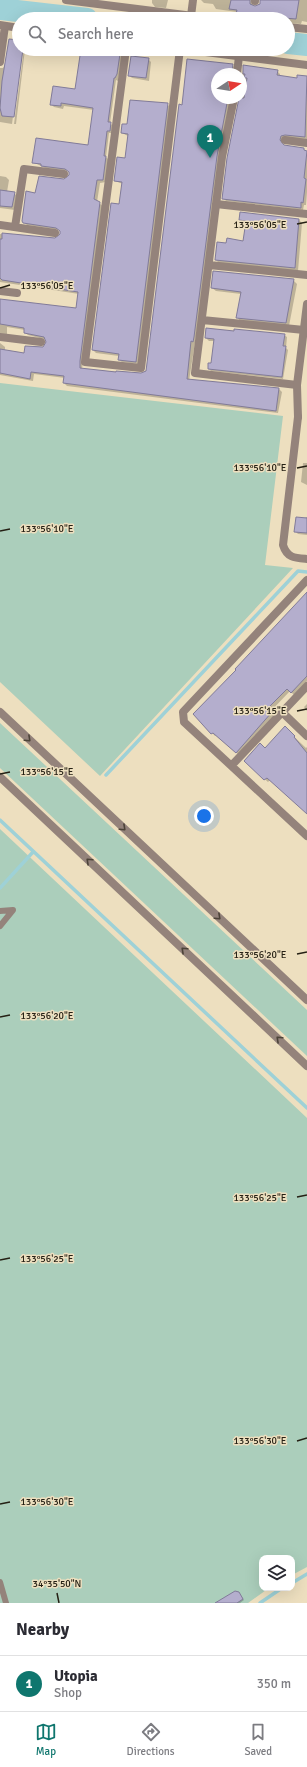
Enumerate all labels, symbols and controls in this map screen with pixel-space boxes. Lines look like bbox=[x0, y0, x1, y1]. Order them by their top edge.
search box bbox=[12, 12, 295, 56]
icon: search bbox=[26, 23, 48, 45]
text: Search here bbox=[58, 25, 134, 43]
north arrow bbox=[211, 68, 247, 104]
pin: 1 bbox=[197, 125, 223, 158]
text: 133°56'05"E bbox=[233, 219, 287, 231]
text: 133°56'05"E bbox=[20, 280, 74, 292]
text: 133°56'10"E bbox=[233, 462, 287, 474]
text: 133°56'10"E bbox=[20, 523, 74, 535]
text: 133°56'15"E bbox=[233, 705, 287, 717]
one-way arrow bbox=[24, 734, 31, 741]
text: 133°56'15"E bbox=[20, 766, 74, 778]
your location bbox=[194, 806, 214, 826]
one-way arrow bbox=[118, 823, 126, 830]
one-way arrow bbox=[86, 858, 94, 866]
one-way arrow bbox=[213, 912, 221, 919]
one-way arrow bbox=[181, 947, 189, 955]
text: 133°56'20"E bbox=[233, 949, 287, 961]
text: 133°56'20"E bbox=[20, 1010, 74, 1022]
one-way arrow bbox=[276, 1037, 283, 1044]
text: 133°56'25"E bbox=[233, 1192, 287, 1204]
text: 133°56'25"E bbox=[20, 1253, 74, 1265]
text: 133°56'30"E bbox=[233, 1435, 287, 1447]
text: 133°56'30"E bbox=[20, 1496, 74, 1508]
map controls bbox=[259, 1555, 295, 1591]
button: layers bbox=[259, 1555, 295, 1591]
text: 34°35'50"N bbox=[33, 1578, 81, 1590]
text: Nearby bbox=[16, 1619, 69, 1640]
text: Utopia bbox=[54, 1667, 98, 1685]
text: 1 bbox=[25, 1676, 33, 1692]
text: 350 m bbox=[257, 1676, 291, 1692]
text: Shop bbox=[54, 1685, 82, 1701]
tab: Map bbox=[35, 1721, 57, 1758]
tab: Directions bbox=[127, 1721, 175, 1758]
tab: Saved bbox=[244, 1721, 272, 1758]

